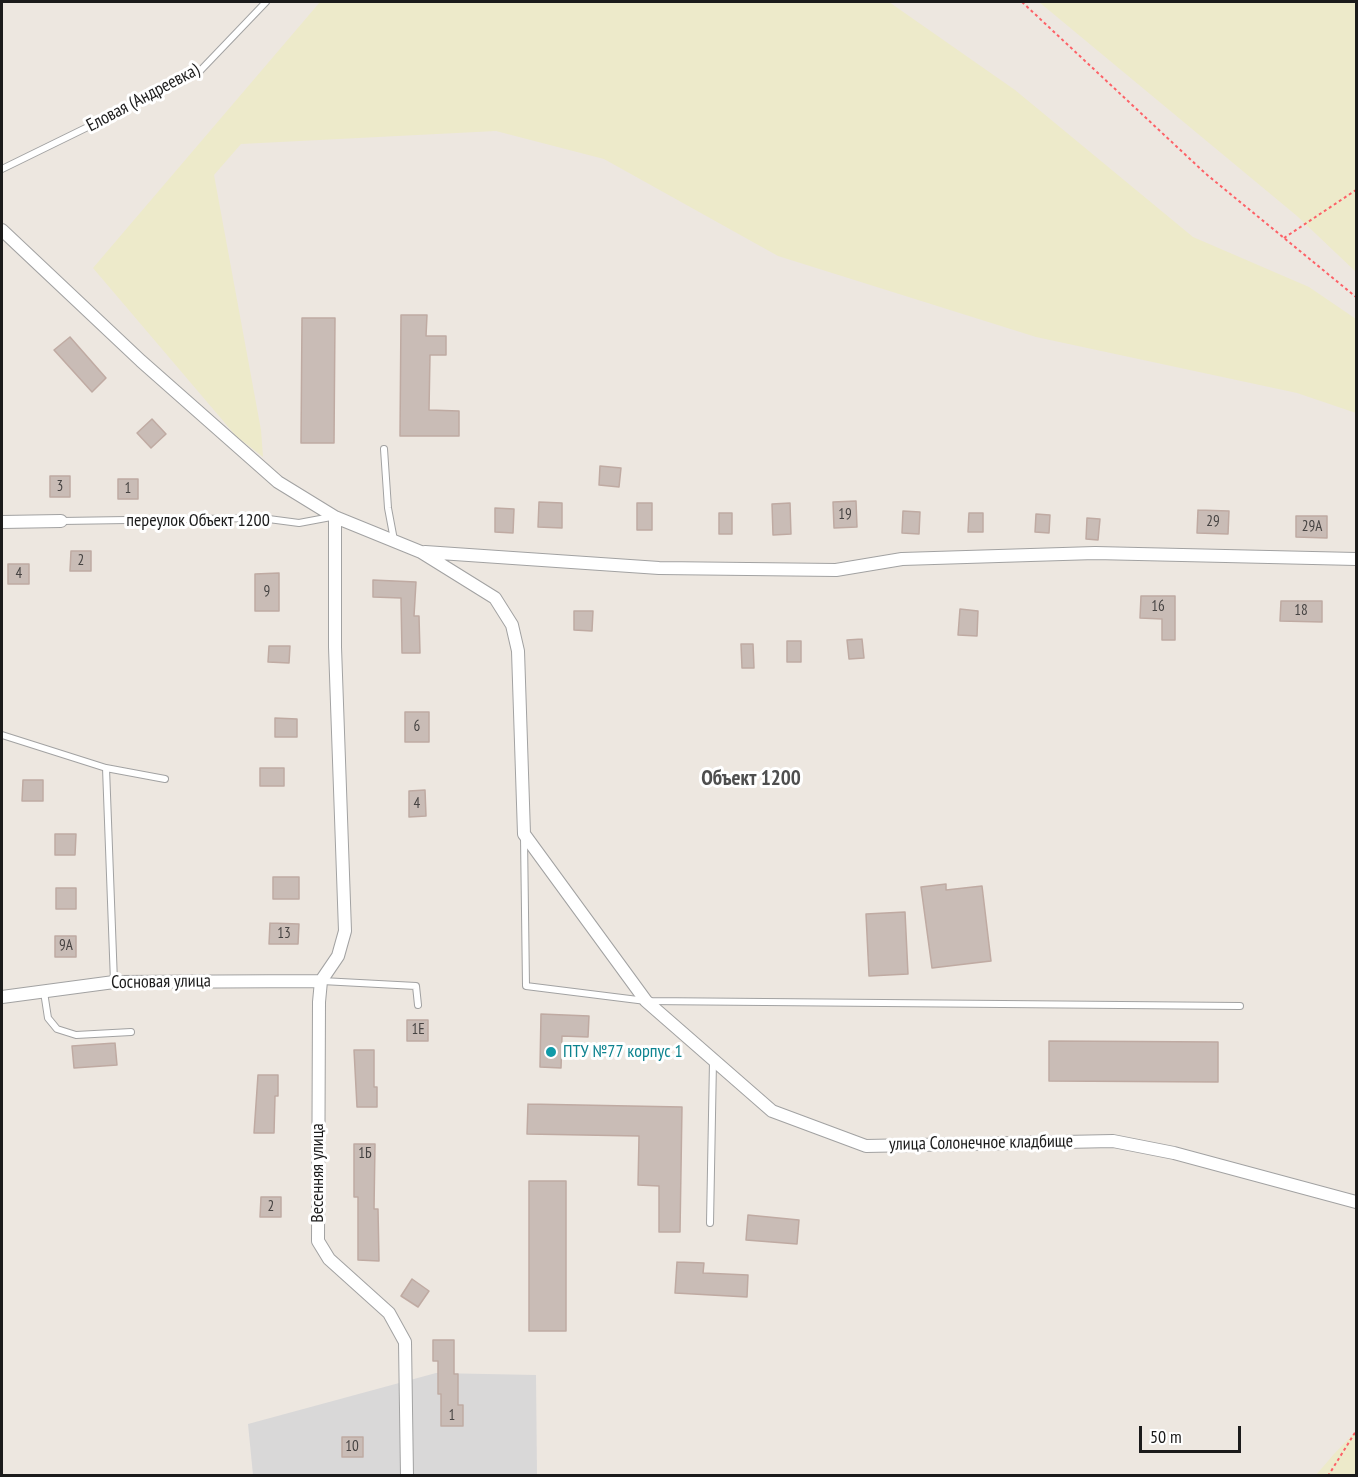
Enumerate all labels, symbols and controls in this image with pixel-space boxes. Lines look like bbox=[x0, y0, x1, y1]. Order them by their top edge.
street label: Еловая (Андреевка) bbox=[83, 59, 203, 137]
house number: 3 bbox=[57, 478, 63, 496]
house number: 1 bbox=[125, 480, 131, 498]
house number: 19 bbox=[838, 506, 852, 524]
street label: переулок Объект 1200 bbox=[126, 510, 270, 532]
house number: 29 bbox=[1206, 513, 1220, 531]
house number: 29А bbox=[1302, 518, 1322, 536]
house number: 2 bbox=[78, 552, 84, 570]
house number: 4 bbox=[16, 565, 22, 583]
house number: 9 bbox=[264, 583, 270, 601]
house number: 16 bbox=[1151, 598, 1165, 616]
house number: 18 bbox=[1294, 602, 1308, 620]
house number: 6 bbox=[414, 718, 420, 736]
district label: Объект 1200 bbox=[701, 766, 801, 792]
house number: 4 bbox=[414, 795, 420, 813]
house number: 13 bbox=[277, 925, 291, 943]
house number: 9А bbox=[59, 937, 73, 955]
street label: Сосновая улица bbox=[111, 970, 211, 994]
house number: 1Е bbox=[411, 1021, 425, 1039]
place label: ПТУ №77 корпус 1 bbox=[563, 1041, 683, 1063]
marker: ПТУ №77 корпус 1 bbox=[544, 1045, 558, 1059]
street label: Весенняя улица bbox=[307, 1123, 329, 1223]
street label: улица Солонечное кладбище bbox=[889, 1131, 1073, 1155]
house number: 1Б bbox=[358, 1145, 372, 1163]
house number: 2 bbox=[268, 1198, 274, 1216]
house number: 1 bbox=[449, 1407, 455, 1425]
scale bar bbox=[1142, 1414, 1244, 1452]
text: 50 m bbox=[1150, 1425, 1182, 1448]
house number: 10 bbox=[345, 1438, 359, 1456]

